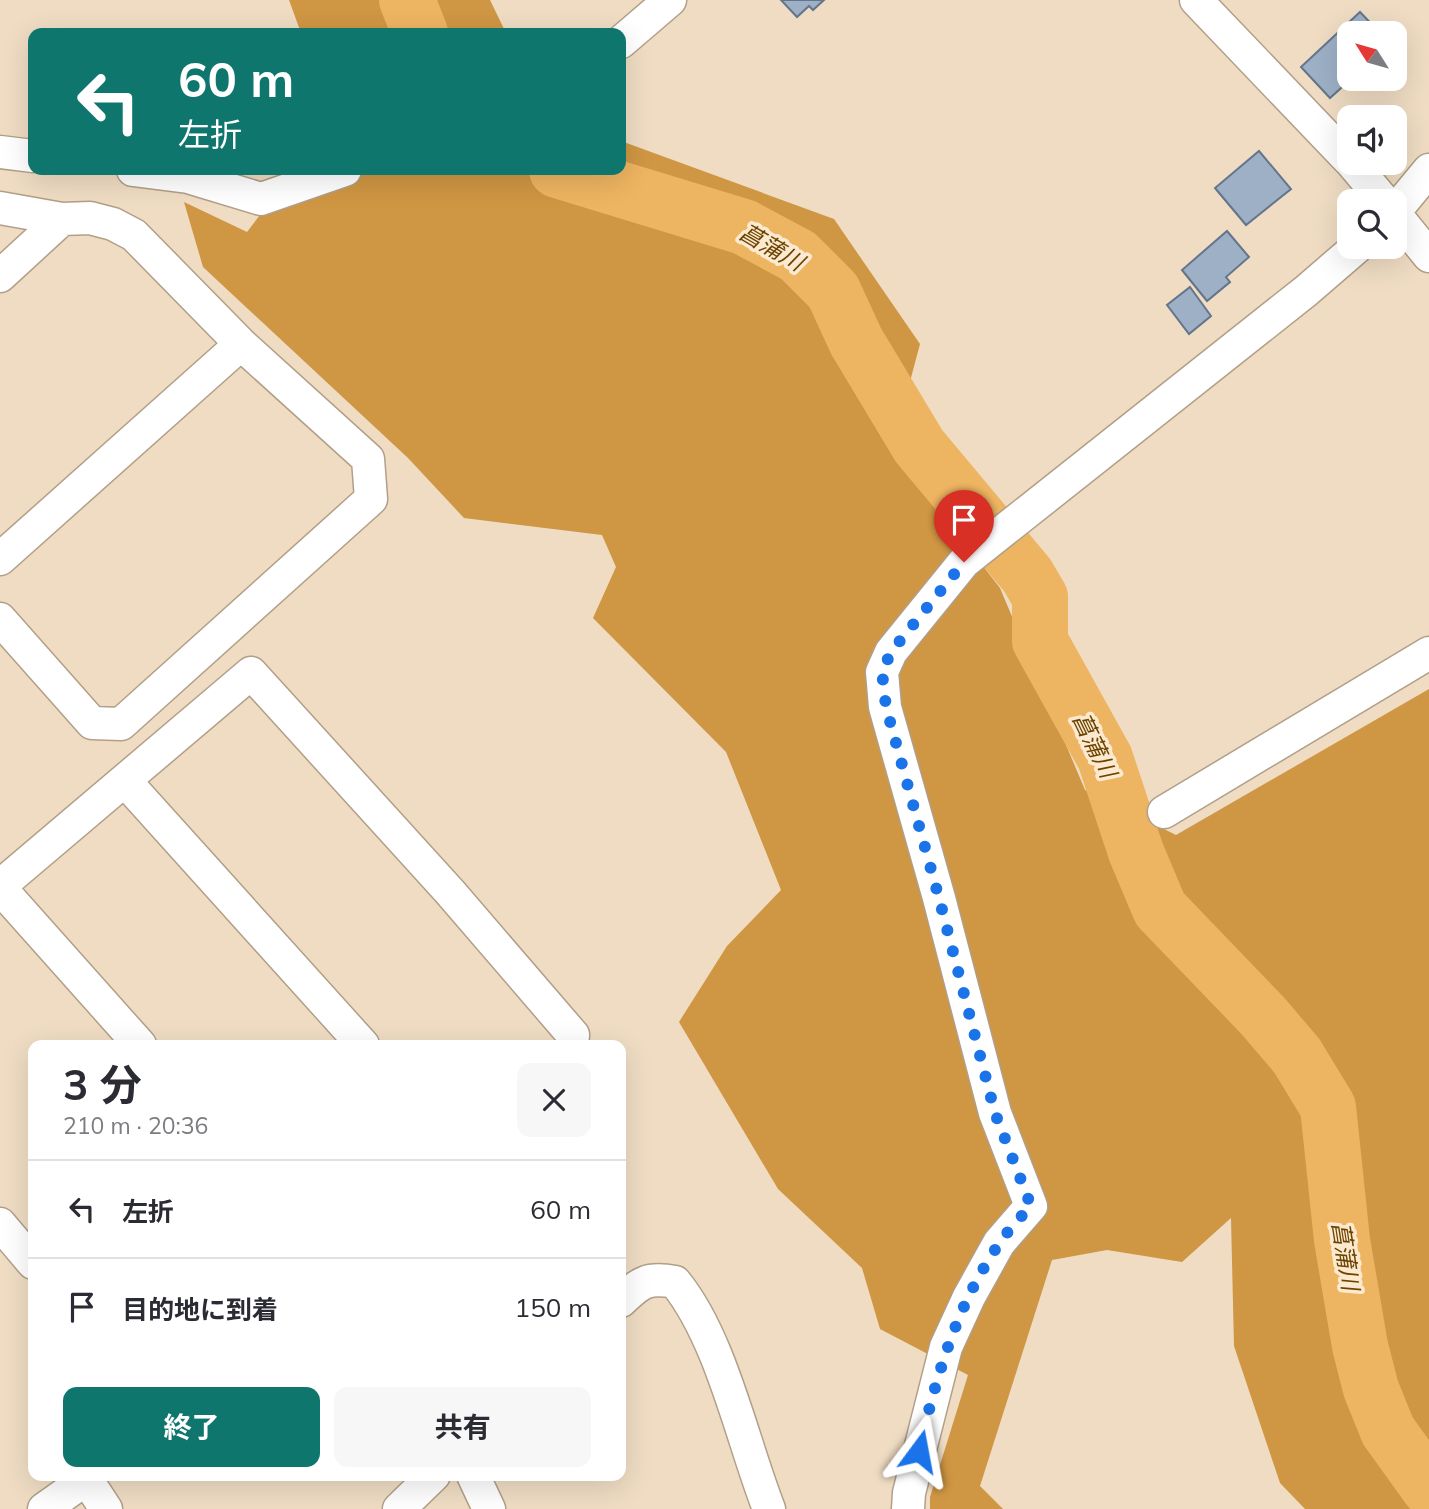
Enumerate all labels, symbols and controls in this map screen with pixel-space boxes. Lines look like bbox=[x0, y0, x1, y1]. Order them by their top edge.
north arrow bbox=[1337, 21, 1407, 91]
map controls bbox=[1337, 21, 1407, 259]
text: 60 m bbox=[178, 48, 294, 109]
icon: left bbox=[63, 56, 154, 147]
button: sound bbox=[1337, 105, 1407, 175]
text: 左折 bbox=[178, 114, 242, 154]
button: search bbox=[1337, 189, 1407, 259]
water label: 菖蒲川 bbox=[735, 217, 812, 278]
pin bbox=[934, 490, 994, 562]
icon: arrive bbox=[945, 501, 983, 539]
water label: 菖蒲川 bbox=[1067, 708, 1124, 785]
text: 3 分 bbox=[63, 1058, 142, 1111]
button: close bbox=[517, 1063, 591, 1137]
text: 210 m · 20:36 bbox=[63, 1111, 208, 1140]
icon: left bbox=[63, 1190, 101, 1228]
text: 60 m bbox=[530, 1193, 591, 1226]
text: 左折 bbox=[122, 1195, 174, 1228]
water label: 菖蒲川 bbox=[1326, 1220, 1366, 1295]
icon: arrive bbox=[63, 1288, 101, 1326]
text: 150 m bbox=[515, 1291, 591, 1324]
text: 目的地に到着 bbox=[122, 1293, 278, 1326]
button: 終了 bbox=[63, 1387, 320, 1467]
button: 共有 bbox=[334, 1387, 591, 1467]
position arrow bbox=[882, 1414, 956, 1488]

